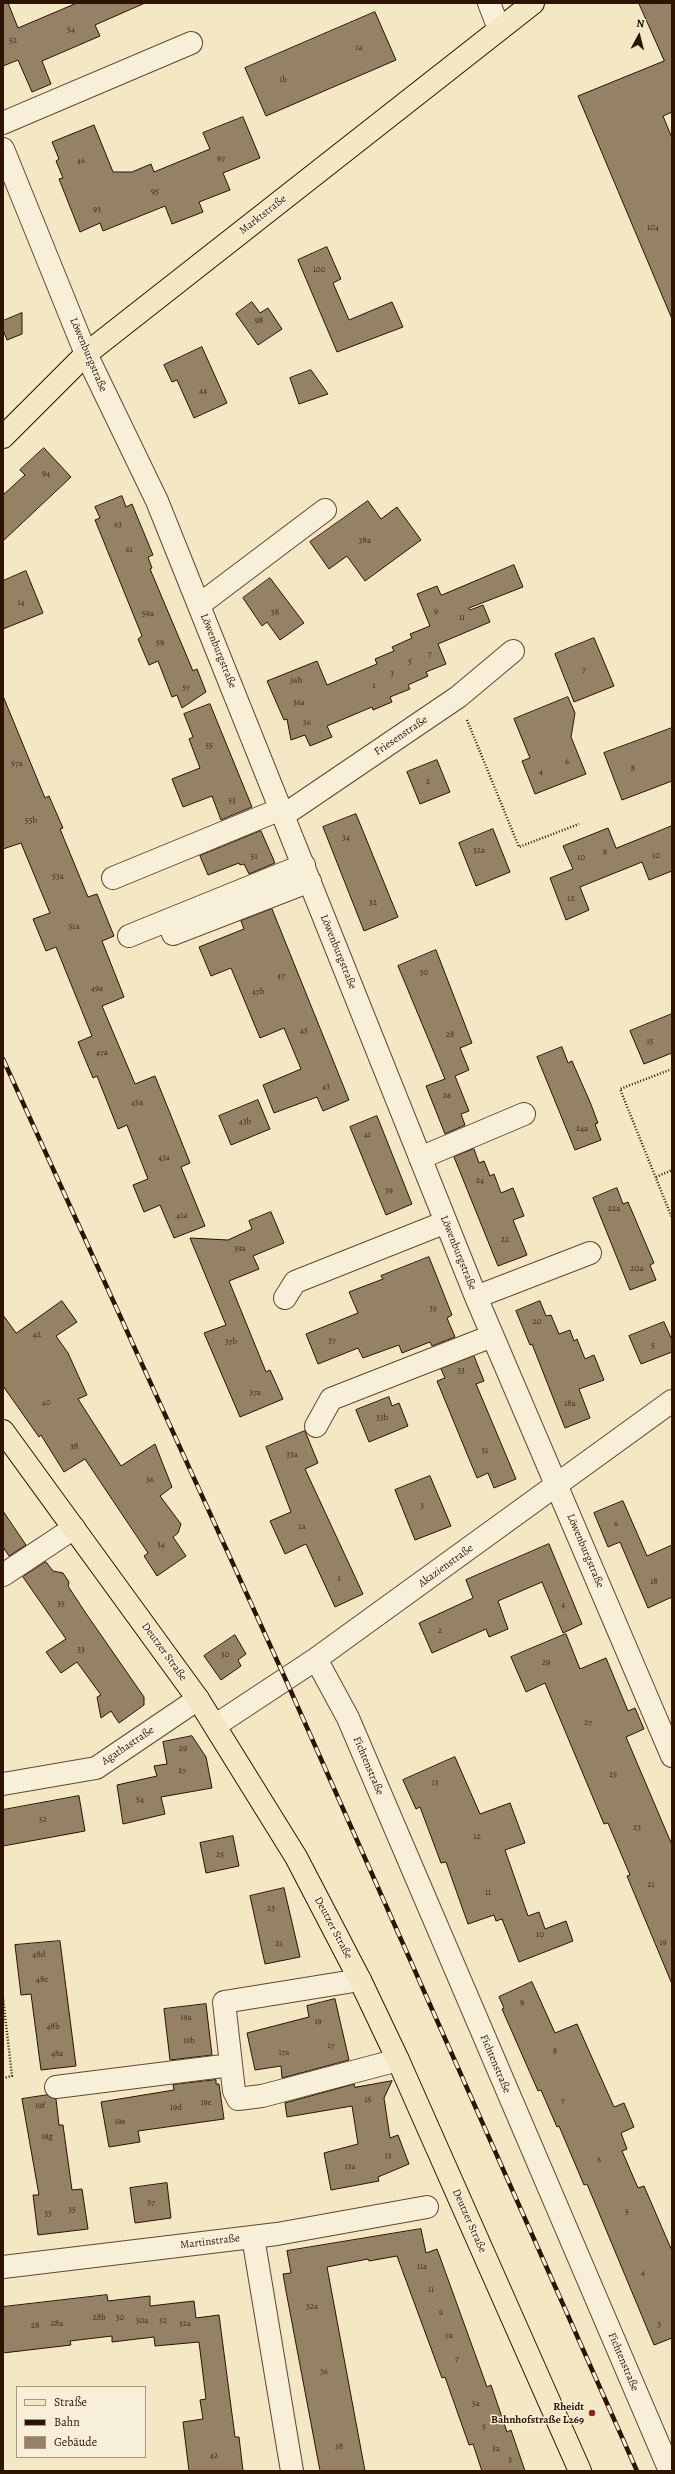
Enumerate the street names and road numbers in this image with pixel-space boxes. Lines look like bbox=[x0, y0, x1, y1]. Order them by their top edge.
street label: Marktstraße bbox=[237, 192, 289, 238]
street label: Löwenburgstraße bbox=[66, 316, 110, 394]
street label: Löwenburgstraße bbox=[197, 612, 239, 690]
street label: Friesenstraße bbox=[372, 713, 430, 759]
street label: Löwenburgstraße bbox=[317, 913, 359, 991]
street label: Löwenburgstraße bbox=[437, 1214, 479, 1292]
street label: Löwenburgstraße bbox=[563, 1512, 607, 1590]
street label: Akazienstraße bbox=[416, 1542, 476, 1590]
street label: Deutzer Straße bbox=[138, 1620, 190, 1684]
street label: Agathastraße bbox=[99, 1724, 157, 1768]
street label: Fichtenstraße bbox=[350, 1735, 386, 1797]
street label: Deutzer Straße bbox=[311, 1895, 355, 1961]
street label: Fichtenstraße bbox=[477, 2033, 513, 2095]
street label: Deutzer Straße bbox=[449, 2187, 489, 2255]
street label: Martinstraße bbox=[179, 2232, 241, 2252]
street label: Fichtenstraße bbox=[605, 2331, 641, 2393]

